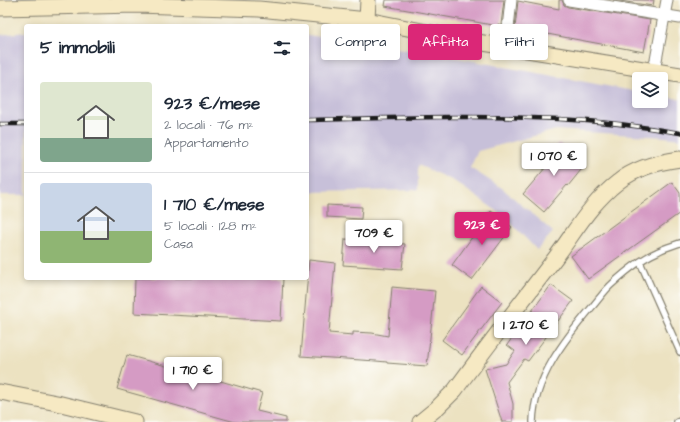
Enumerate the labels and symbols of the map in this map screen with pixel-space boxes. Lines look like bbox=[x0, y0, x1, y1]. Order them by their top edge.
pin: 1 070 € bbox=[517, 143, 591, 177]
pin: 923 € bbox=[454, 212, 510, 246]
pin: 709 € bbox=[346, 220, 402, 254]
pin: 1 270 € bbox=[489, 312, 563, 346]
pin: 1 710 € bbox=[156, 357, 230, 391]

